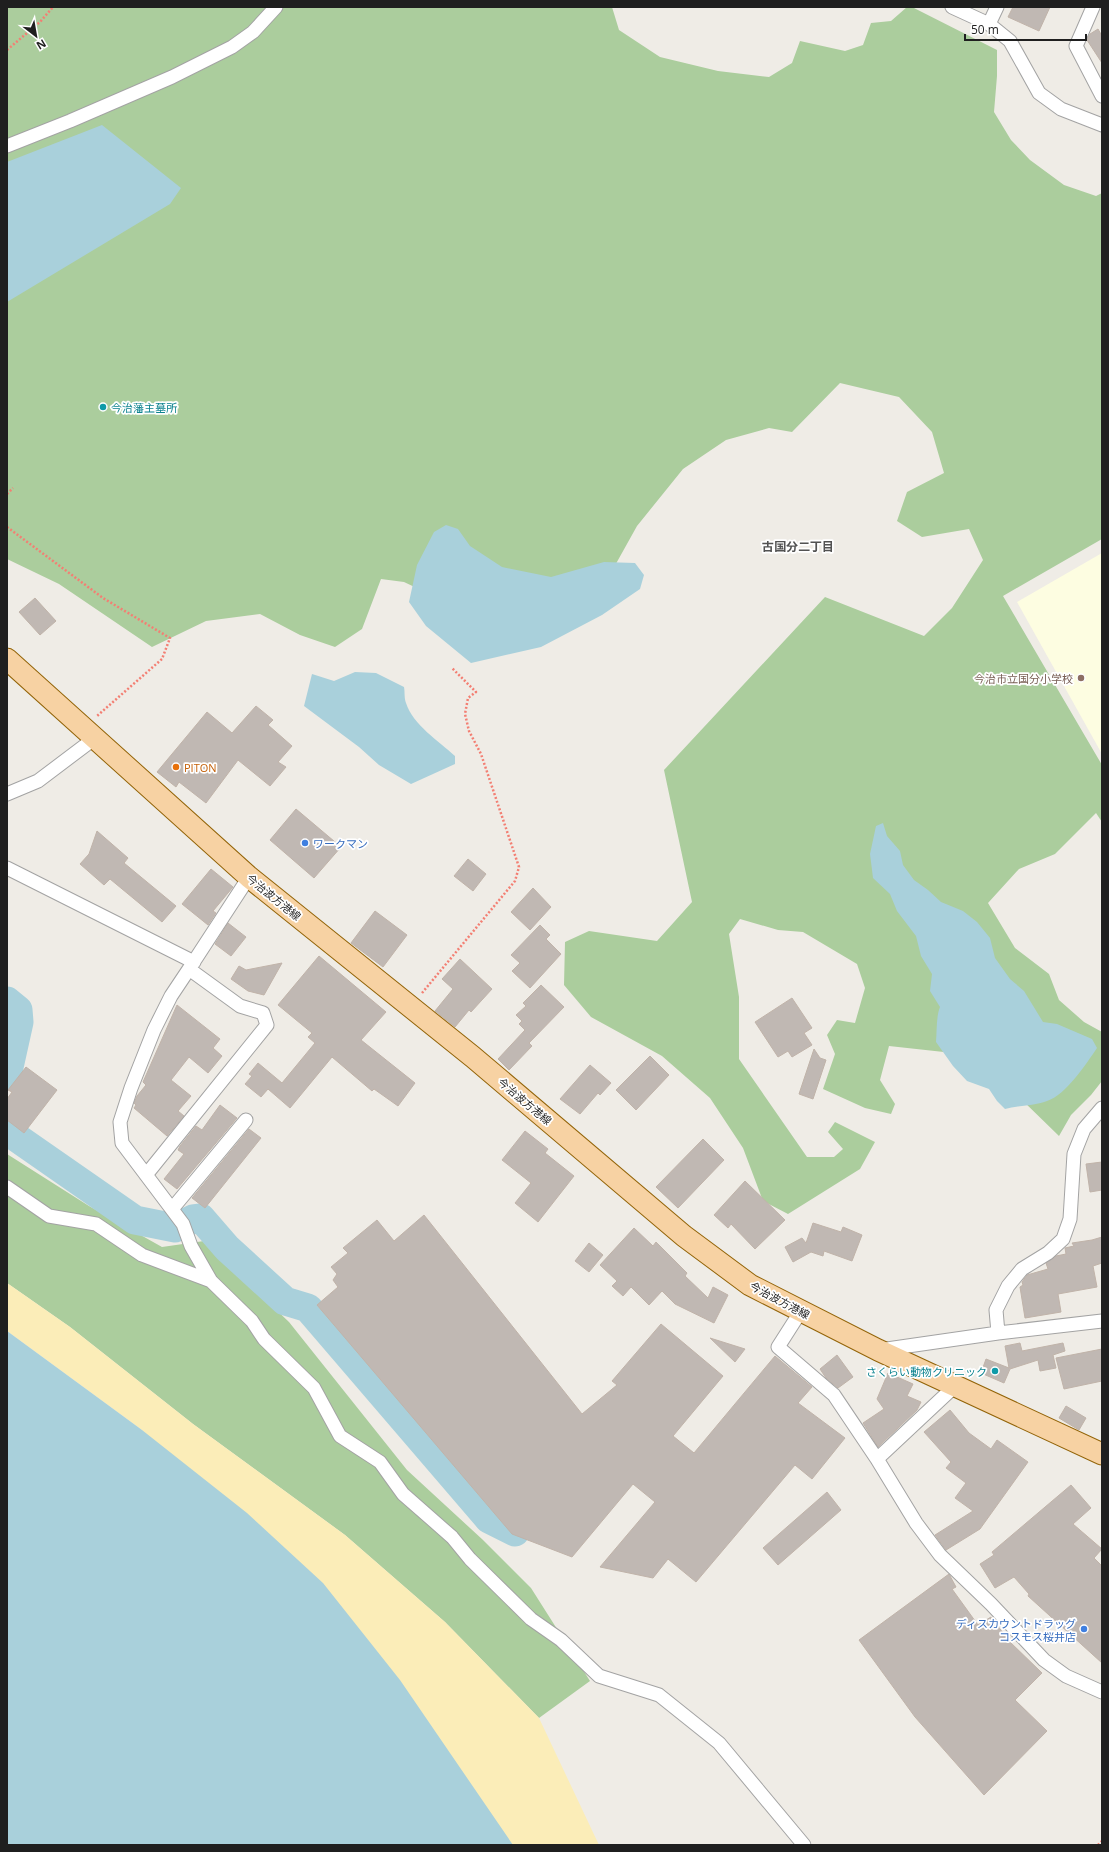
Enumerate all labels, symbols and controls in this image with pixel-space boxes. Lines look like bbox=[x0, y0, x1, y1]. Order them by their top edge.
north arrow bbox=[16, 16, 56, 56]
scale bar bbox=[965, 16, 1086, 42]
text: 50 m bbox=[971, 21, 999, 38]
text: N bbox=[34, 36, 49, 54]
place label: 今治藩主墓所 bbox=[111, 400, 178, 415]
marker: 今治藩主墓所 bbox=[98, 402, 108, 412]
district label: 古国分二丁目 bbox=[762, 538, 834, 555]
place label: 今治市立国分小学校 bbox=[974, 671, 1073, 686]
marker: 今治市立国分小学校 bbox=[1076, 673, 1086, 683]
place label: PITON bbox=[184, 760, 217, 775]
marker: PITON bbox=[171, 762, 181, 772]
place label: ワークマン bbox=[313, 836, 368, 851]
marker: ワークマン bbox=[300, 838, 310, 848]
street label: 今治波方港線 bbox=[244, 870, 304, 924]
street label: 今治波方港線 bbox=[495, 1074, 555, 1128]
street label: 今治波方港線 bbox=[747, 1278, 813, 1322]
place label: さくらい動物クリニック bbox=[866, 1364, 987, 1379]
marker: さくらい動物クリニック bbox=[990, 1366, 1000, 1376]
place label: ディスカウントドラッグ コスモス桜井店 bbox=[956, 1616, 1076, 1644]
marker: ディスカウントドラッグ コスモス桜井店 bbox=[1079, 1624, 1089, 1634]

